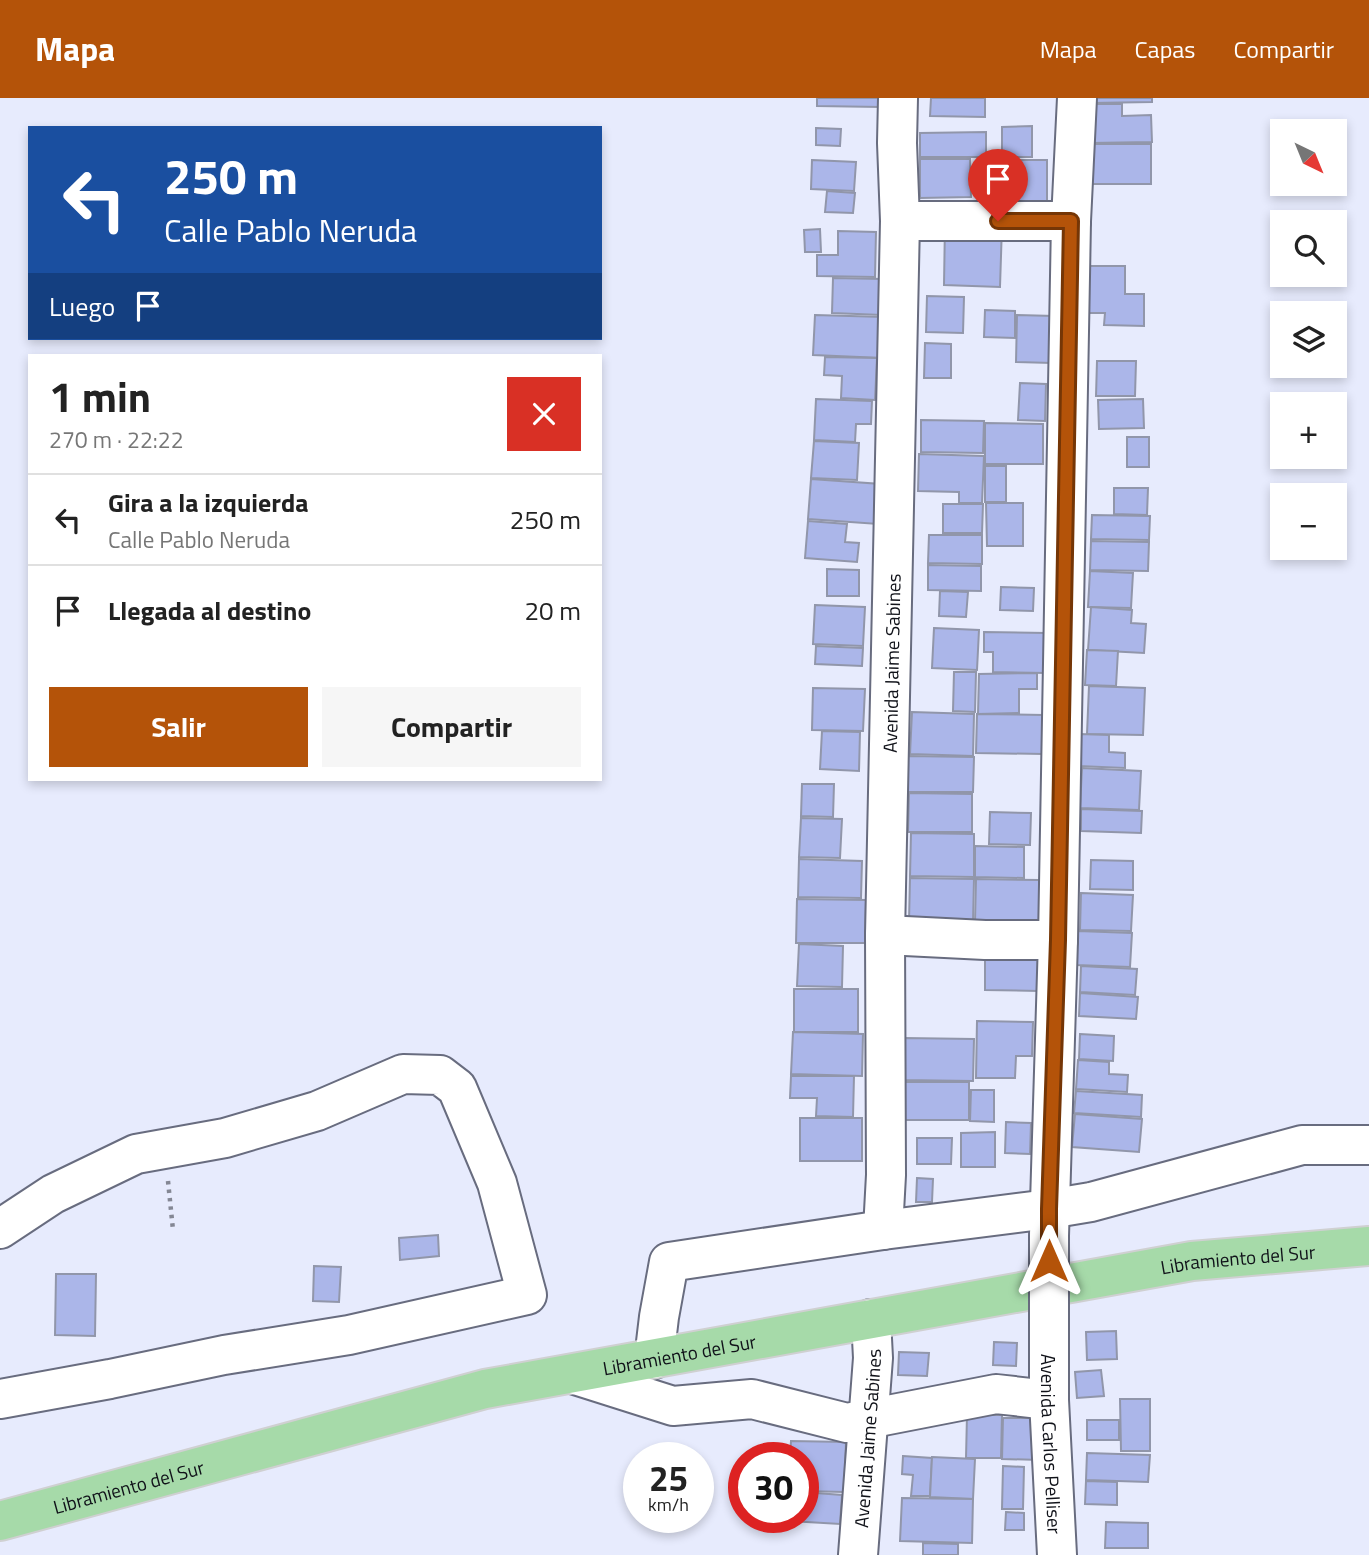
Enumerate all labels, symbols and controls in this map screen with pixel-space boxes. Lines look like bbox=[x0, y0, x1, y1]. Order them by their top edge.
text: Mapa bbox=[35, 24, 115, 74]
text: Mapa bbox=[1040, 31, 1097, 67]
text: Capas bbox=[1135, 31, 1195, 67]
text: Compartir bbox=[1233, 31, 1334, 67]
north arrow bbox=[1270, 119, 1348, 196]
map controls bbox=[1270, 119, 1347, 560]
text: 250 m bbox=[164, 138, 298, 213]
pin bbox=[968, 149, 1028, 221]
icon: left bbox=[49, 154, 140, 245]
icon: arrive bbox=[979, 160, 1017, 198]
text: Calle Pablo Neruda bbox=[164, 206, 417, 254]
button: search bbox=[1270, 210, 1347, 287]
text: Luego bbox=[49, 287, 115, 326]
icon: arrive bbox=[129, 287, 167, 325]
button: layers bbox=[1270, 301, 1347, 378]
text: 1 min bbox=[49, 364, 151, 428]
button: close bbox=[507, 377, 581, 451]
button: + bbox=[1270, 392, 1347, 469]
text: 270 m · 22:22 bbox=[49, 422, 184, 457]
text: Gira a la izquierda bbox=[108, 483, 309, 522]
button: − bbox=[1270, 483, 1347, 560]
text: 250 m bbox=[510, 500, 581, 539]
icon: left bbox=[49, 501, 87, 539]
text: Calle Pablo Neruda bbox=[108, 522, 290, 557]
street label: Avenida Jaime Sabines bbox=[874, 573, 907, 753]
text: Llegada al destino bbox=[108, 591, 311, 630]
text: 20 m bbox=[524, 591, 581, 630]
icon: arrive bbox=[49, 592, 87, 630]
button: Salir bbox=[49, 687, 308, 767]
button: Compartir bbox=[322, 687, 581, 767]
position arrow bbox=[1012, 1224, 1086, 1298]
street label: Libramiento del Sur bbox=[1158, 1236, 1317, 1281]
street label: Libramiento del Sur bbox=[600, 1326, 759, 1382]
street label: Avenida Jaime Sabines bbox=[846, 1348, 887, 1529]
street label: Avenida Carlos Pelliser bbox=[1034, 1354, 1070, 1535]
speed limit sign: 30 bbox=[728, 1442, 819, 1533]
text: 25 bbox=[649, 1451, 688, 1505]
street label: Libramiento del Sur bbox=[50, 1452, 208, 1520]
text: km/h bbox=[648, 1491, 689, 1518]

